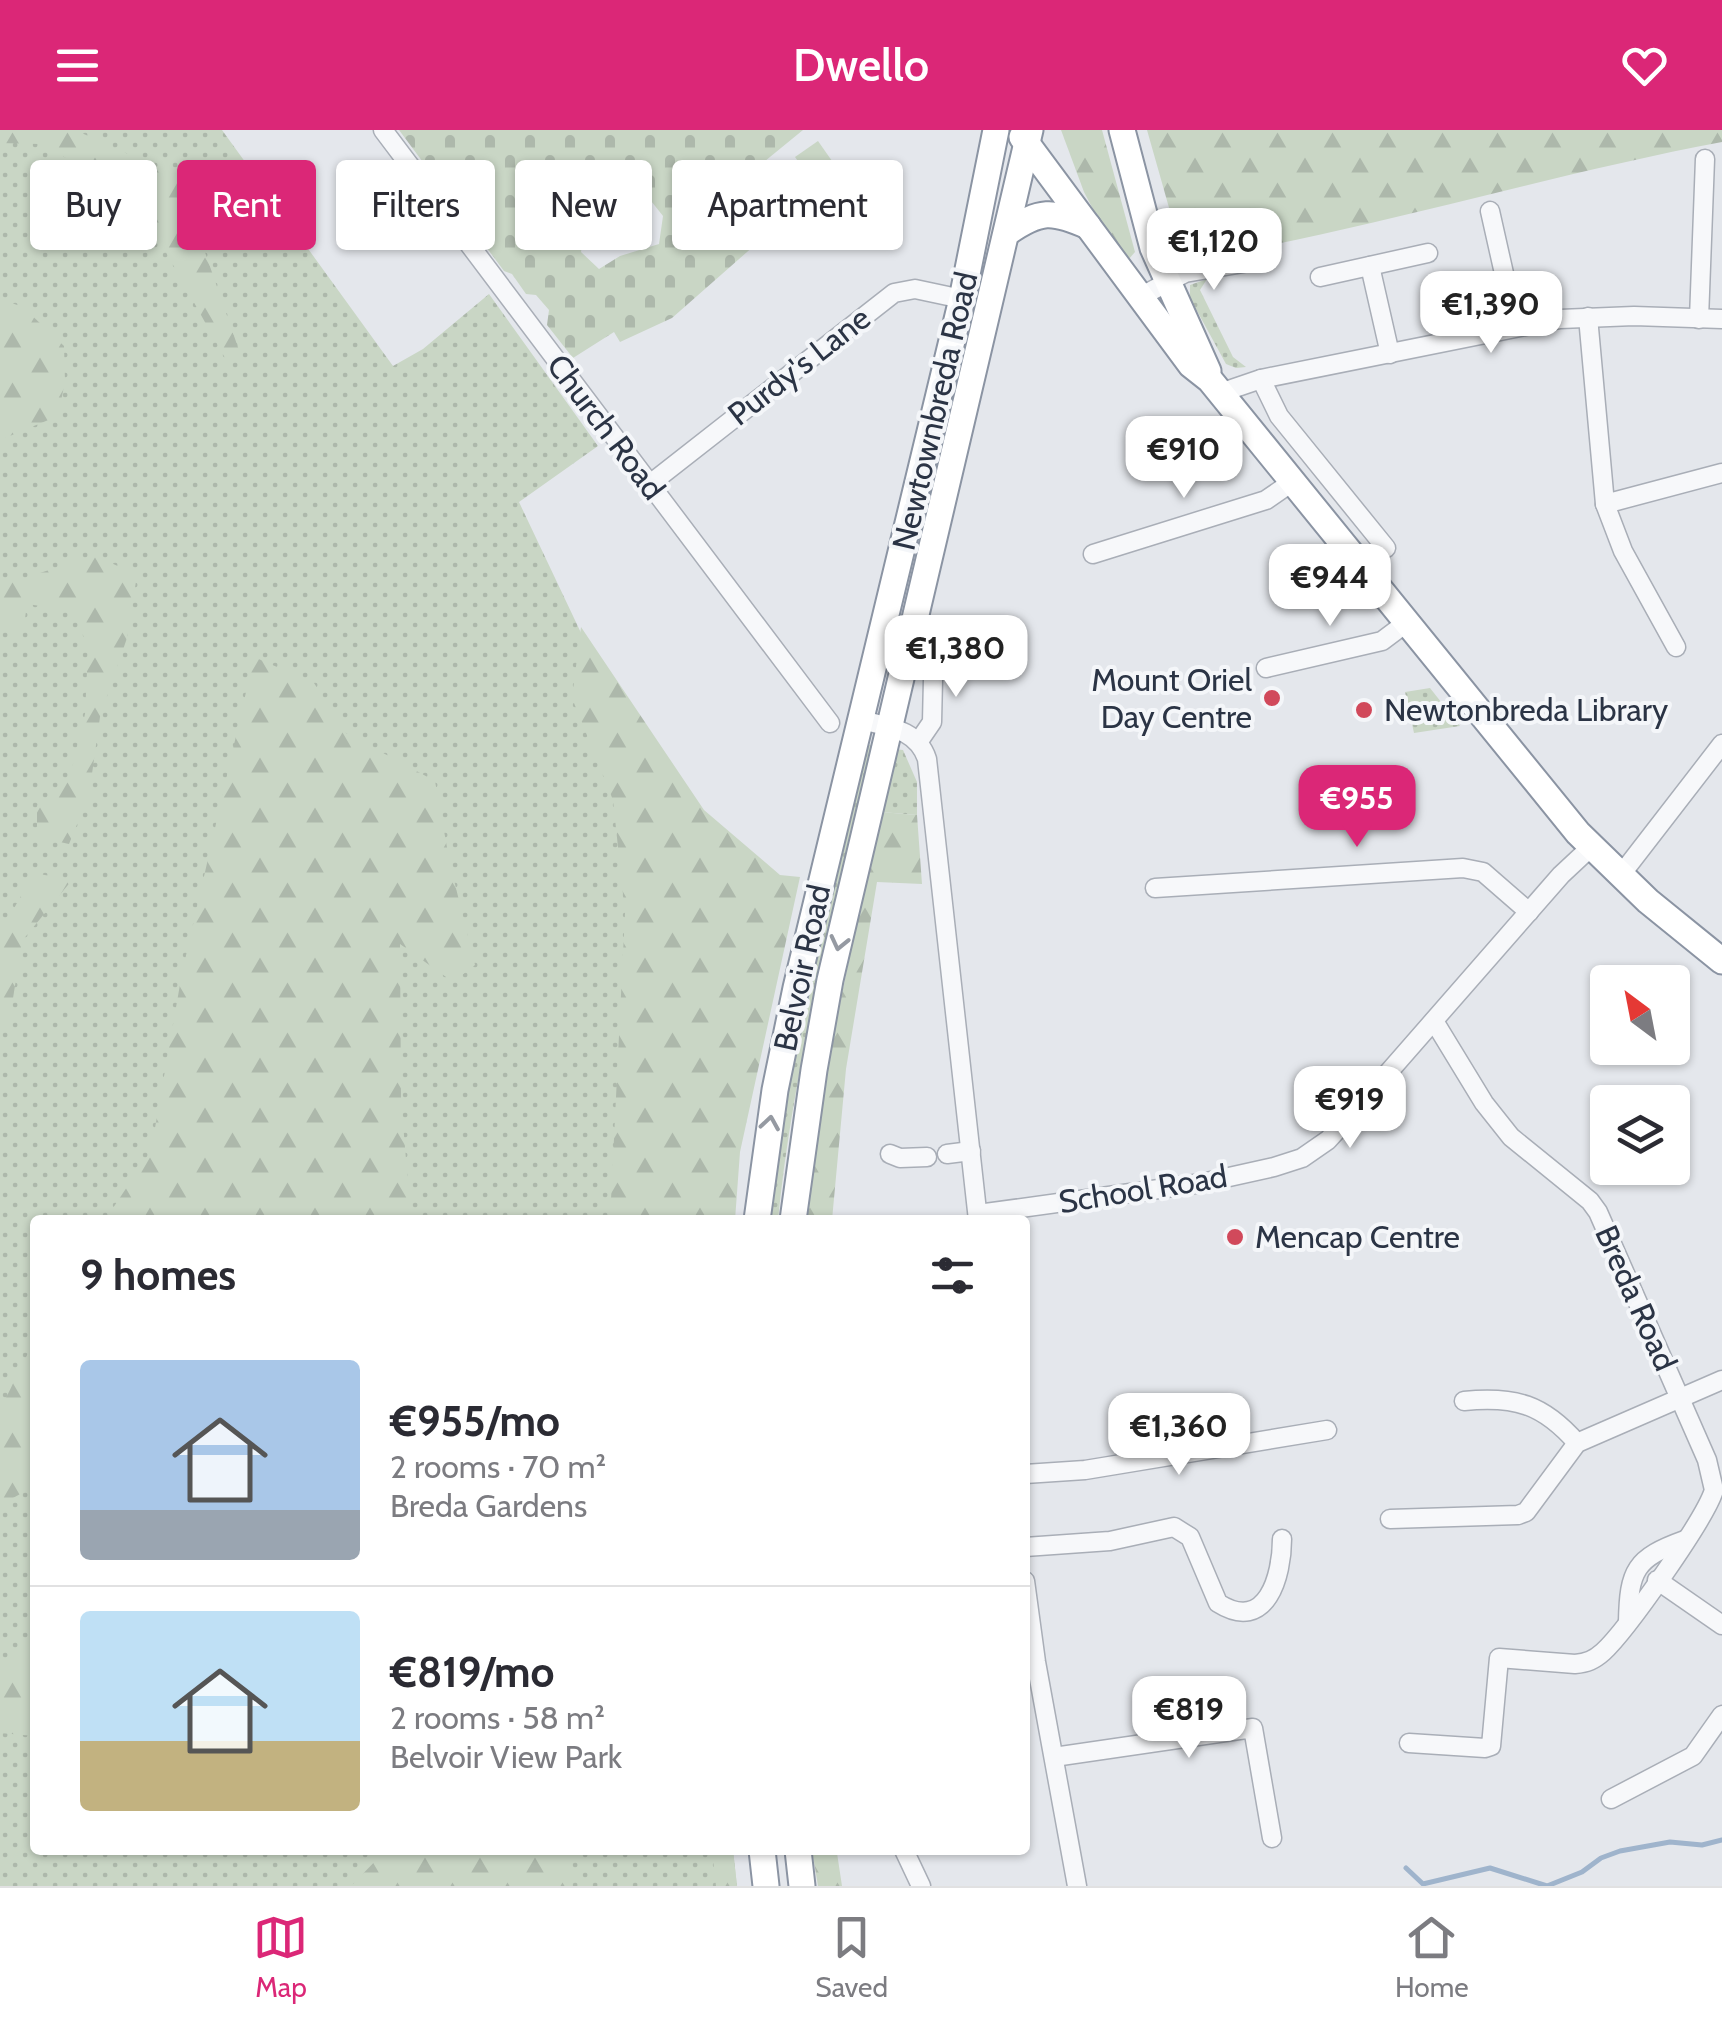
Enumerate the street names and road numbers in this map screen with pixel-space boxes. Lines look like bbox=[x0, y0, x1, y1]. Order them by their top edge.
street label: Newtownbreda Road bbox=[884, 268, 986, 554]
street label: Purdy's Lane bbox=[720, 298, 878, 433]
street label: Church Road bbox=[539, 346, 674, 507]
street label: Belvoir Road bbox=[765, 881, 838, 1055]
street label: School Road bbox=[1056, 1156, 1230, 1221]
street label: Breda Road bbox=[1587, 1219, 1686, 1376]

